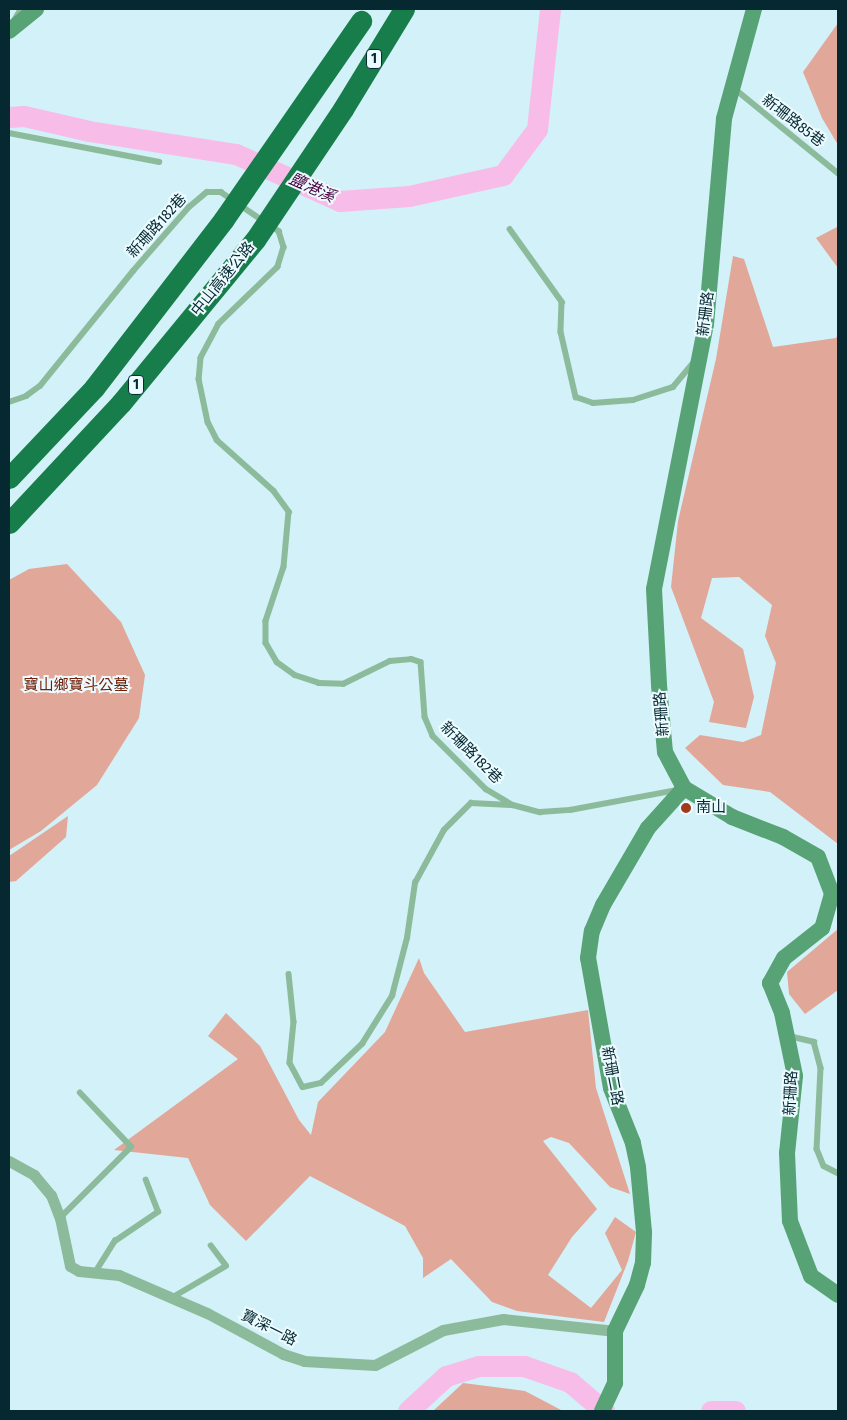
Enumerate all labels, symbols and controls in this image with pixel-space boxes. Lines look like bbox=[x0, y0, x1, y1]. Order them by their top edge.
road number: 1 bbox=[365, 48, 383, 70]
street label: 新珊路85巷 bbox=[758, 91, 828, 151]
water label: 鹽港溪 bbox=[286, 169, 338, 207]
street label: 新珊路182巷 bbox=[124, 190, 190, 262]
street label: 中山高速公路 bbox=[188, 238, 258, 320]
street label: 新珊路 bbox=[694, 291, 718, 337]
road number: 1 bbox=[127, 374, 145, 396]
park label: 寶山鄉寶斗公墓 bbox=[24, 677, 128, 695]
street label: 新珊路 bbox=[651, 691, 673, 737]
street label: 新珊路182巷 bbox=[436, 718, 506, 788]
place label: 南山 bbox=[696, 799, 726, 817]
marker: 南山 bbox=[680, 802, 692, 814]
street label: 新珊二路 bbox=[597, 1045, 627, 1107]
street label: 新珊路 bbox=[781, 1070, 801, 1116]
street label: 寶深一路 bbox=[238, 1306, 300, 1350]

